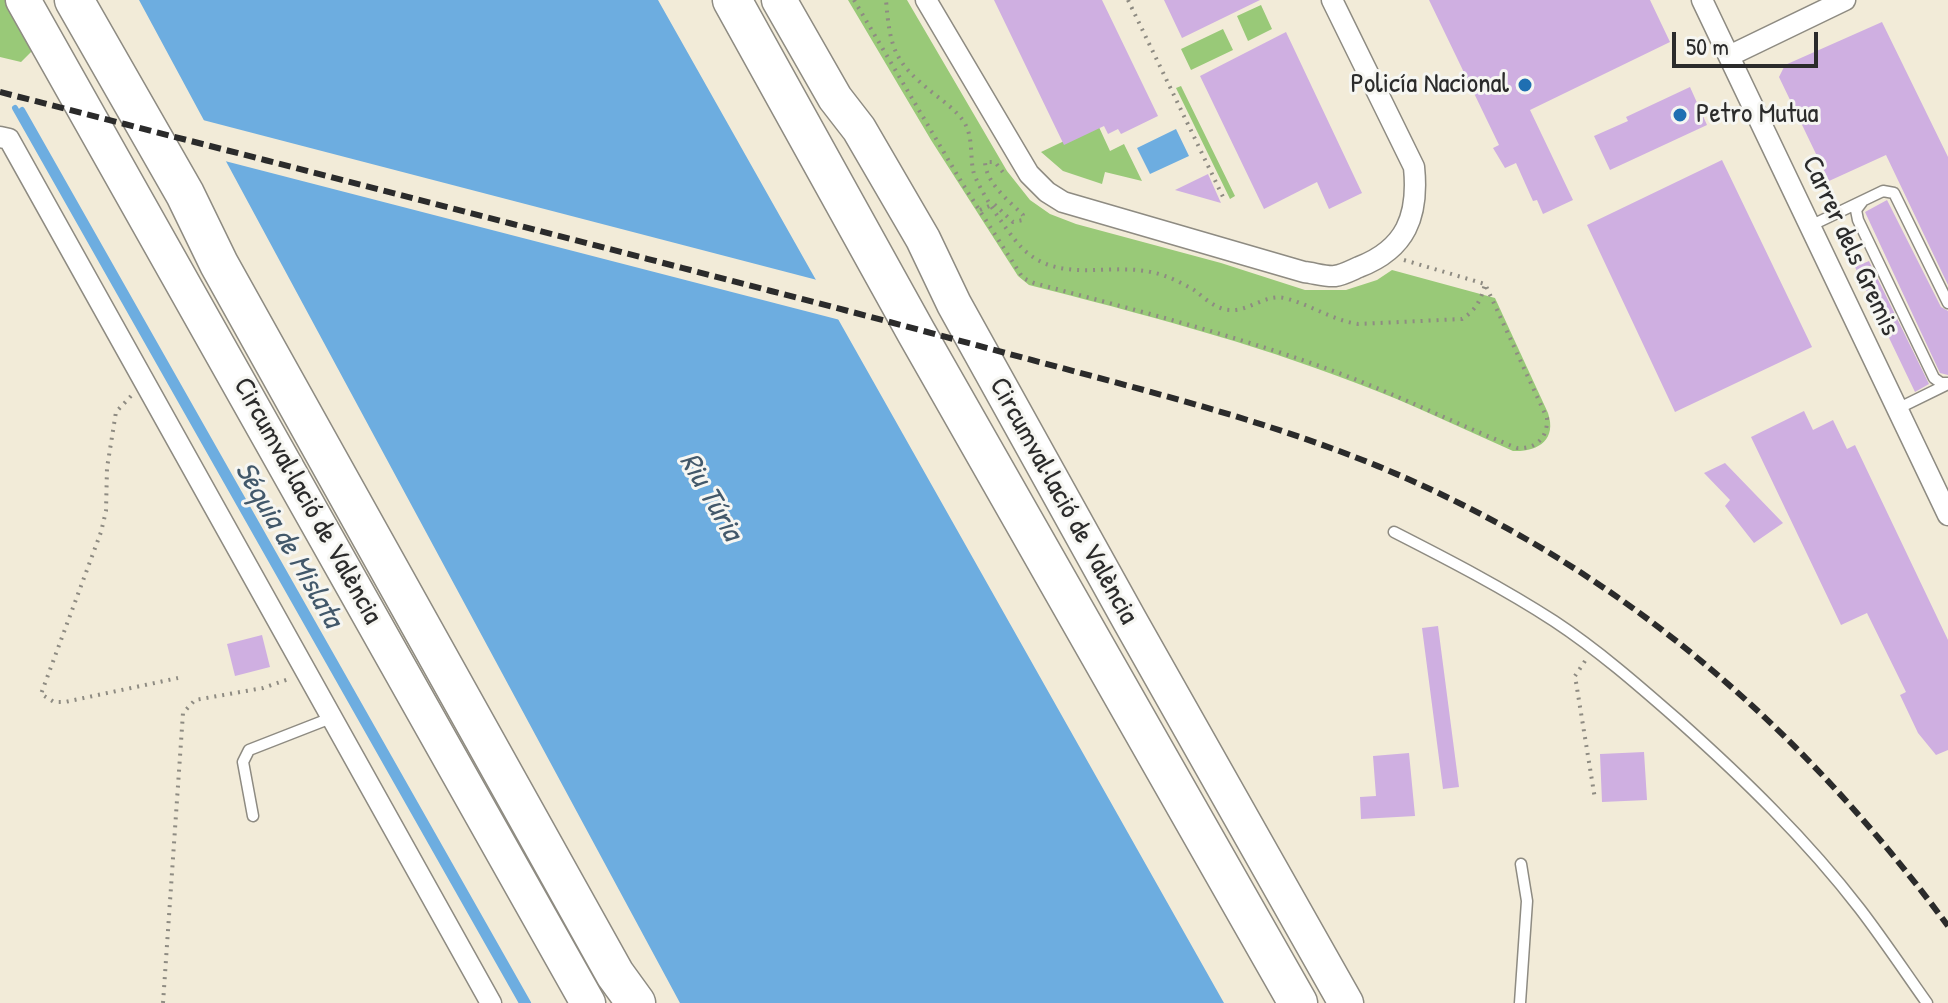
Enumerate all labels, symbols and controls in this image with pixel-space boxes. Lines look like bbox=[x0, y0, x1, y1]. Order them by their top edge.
scale bar bbox=[1676, 16, 1822, 66]
text: 50 m bbox=[1686, 30, 1729, 62]
place label: Policía Nacional bbox=[1351, 68, 1509, 102]
marker: Policía Nacional bbox=[1516, 76, 1534, 94]
place label: Petro Mutua bbox=[1696, 98, 1818, 132]
marker: Petro Mutua bbox=[1671, 106, 1689, 124]
street label: Carrer dels Gremis bbox=[1794, 151, 1906, 341]
street label: Circumval·lació de València bbox=[225, 372, 389, 630]
street label: Circumval·lació de València bbox=[981, 372, 1145, 630]
water label: Riu Túria bbox=[671, 447, 749, 547]
water label: Séquia de Mislata bbox=[226, 456, 350, 634]

